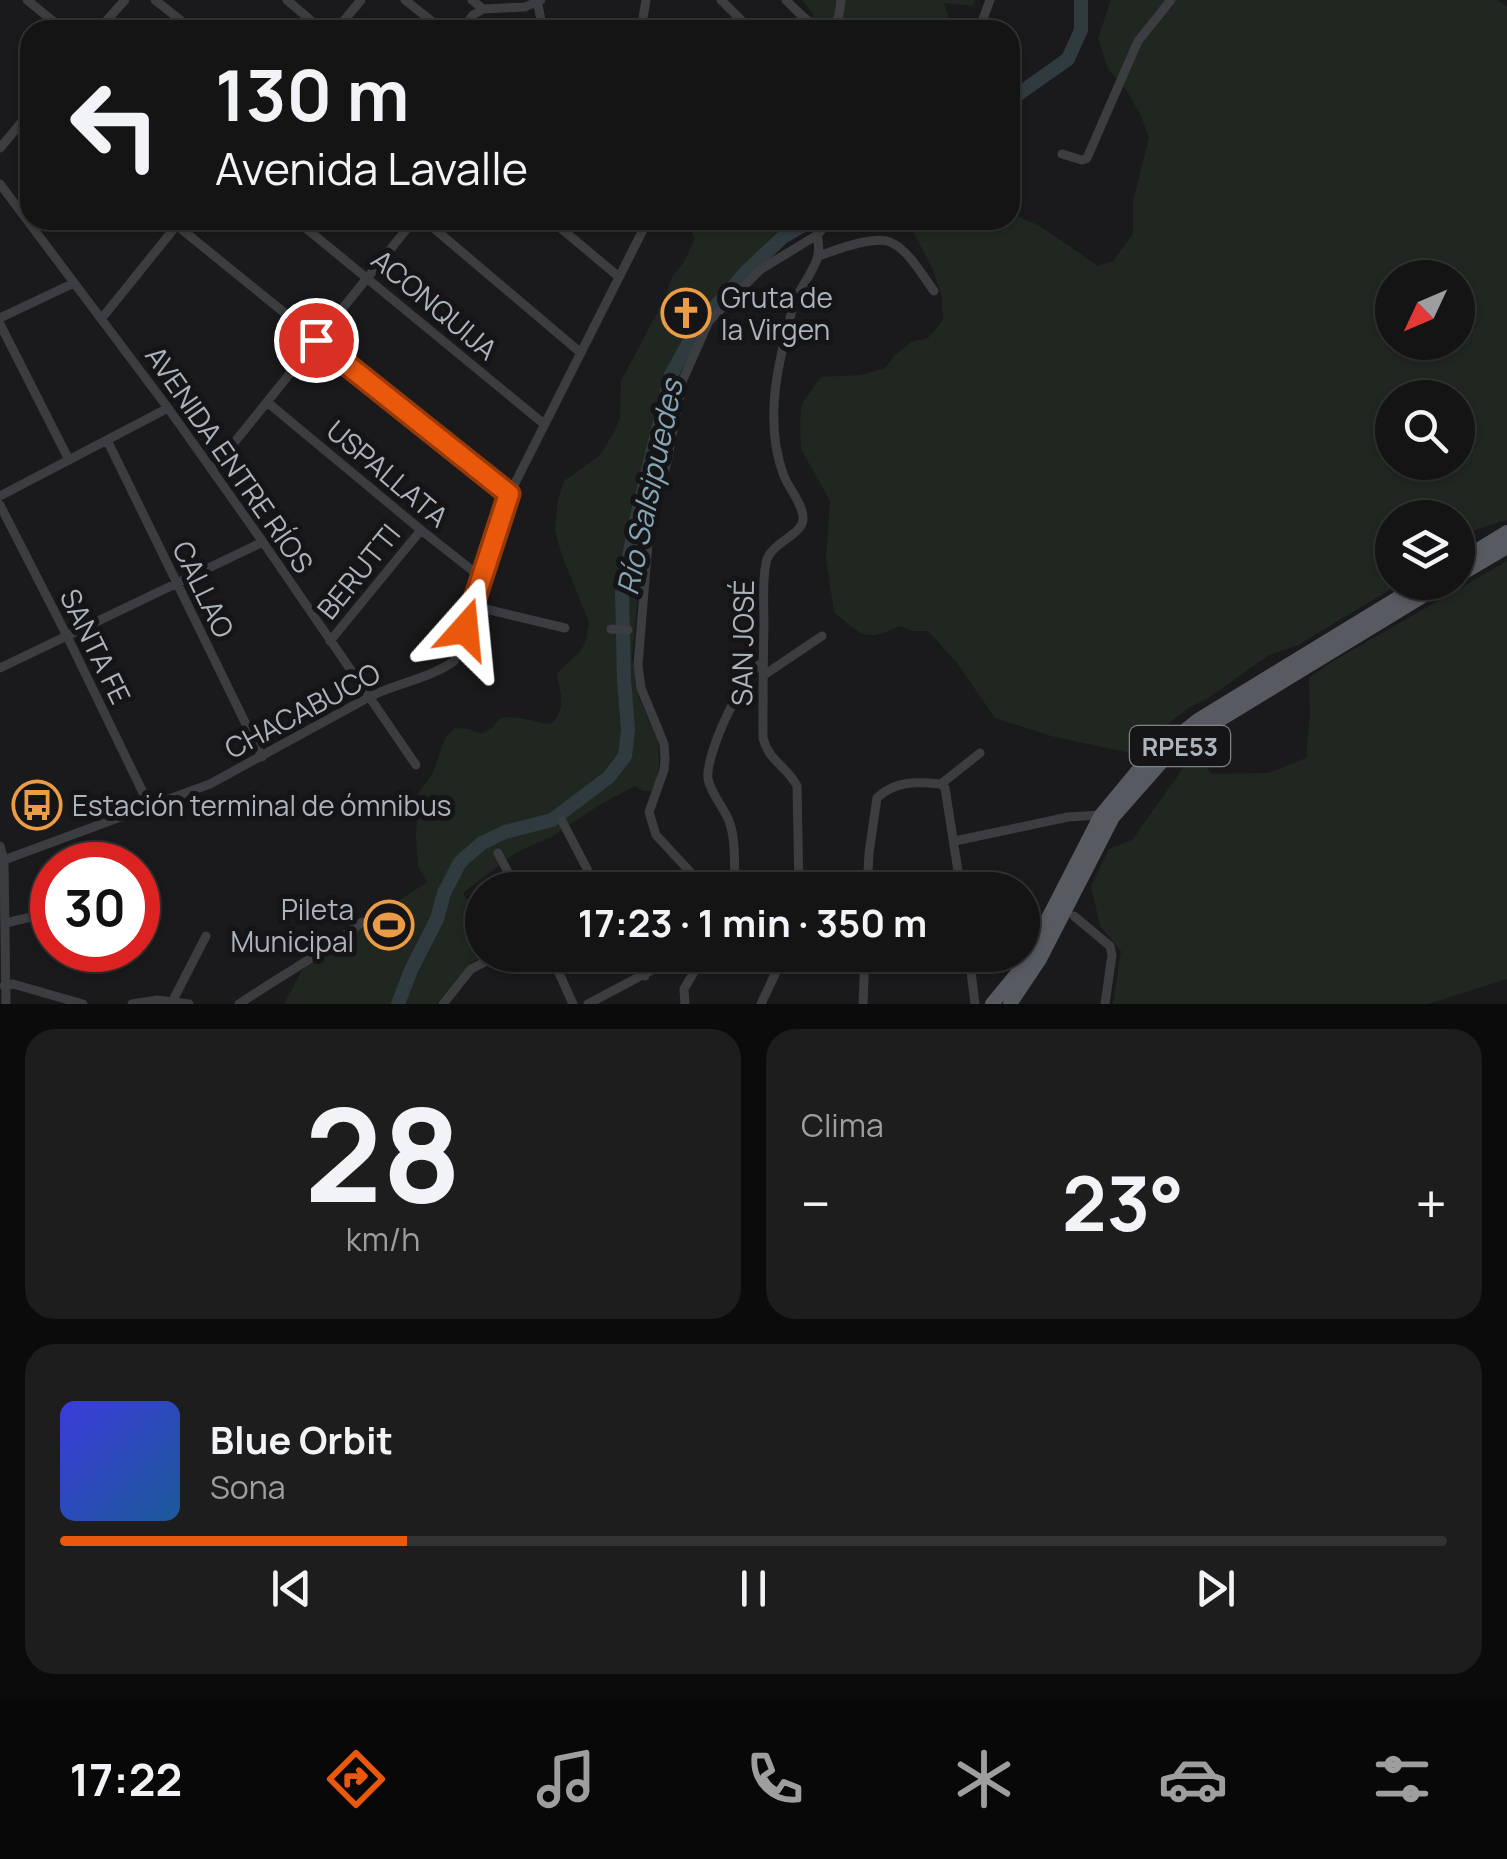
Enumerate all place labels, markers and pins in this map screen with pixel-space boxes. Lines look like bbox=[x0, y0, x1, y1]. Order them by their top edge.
place label: Gruta de la Virgen bbox=[721, 278, 833, 348]
church icon: Gruta de la Virgen bbox=[660, 287, 712, 339]
pin bbox=[274, 298, 359, 383]
bus stop icon: Estación terminal de ómnibus bbox=[11, 779, 63, 831]
place label: Estación terminal de ómnibus bbox=[72, 786, 452, 824]
place label: Pileta Municipal bbox=[230, 890, 354, 960]
sports icon: Pileta Municipal bbox=[363, 899, 415, 951]

